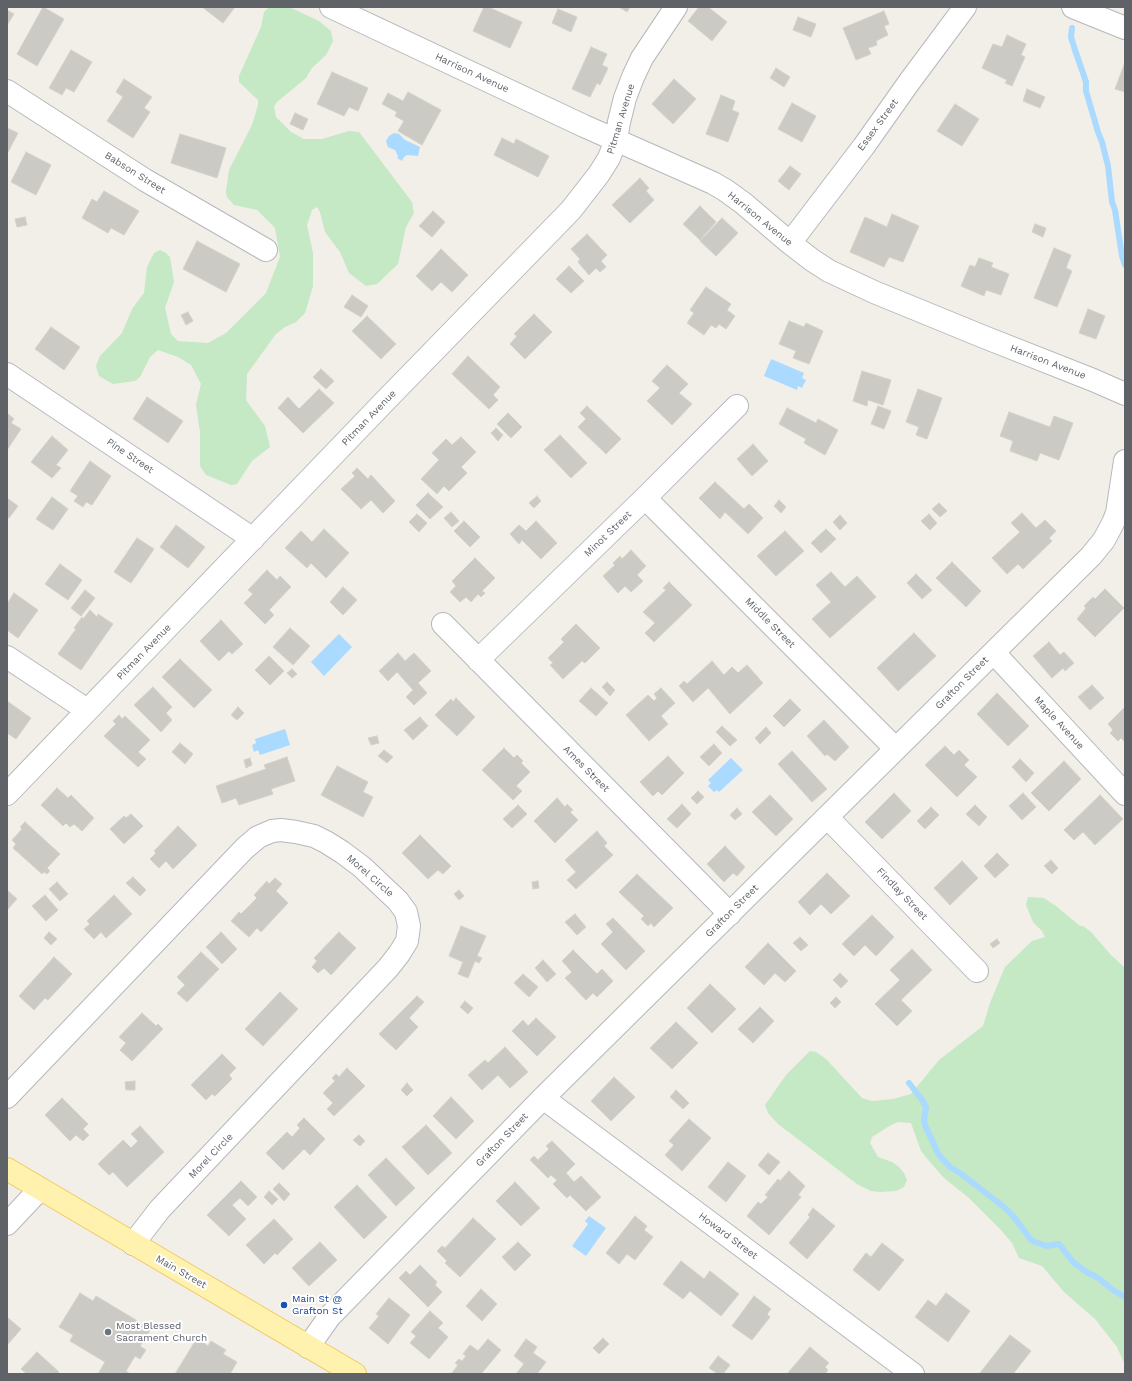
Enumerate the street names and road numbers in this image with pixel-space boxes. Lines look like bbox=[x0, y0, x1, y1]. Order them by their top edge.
street label: Harrison Avenue bbox=[433, 51, 511, 95]
street label: Pitman Avenue bbox=[605, 82, 637, 156]
street label: Essex Street bbox=[855, 97, 901, 153]
street label: Babson Street bbox=[102, 150, 168, 196]
street label: Harrison Avenue bbox=[725, 189, 795, 249]
street label: Harrison Avenue bbox=[1009, 342, 1087, 382]
street label: Pitman Avenue bbox=[339, 388, 399, 448]
street label: Pine Street bbox=[104, 436, 156, 476]
street label: Minot Street bbox=[582, 508, 634, 560]
street label: Middle Street bbox=[742, 595, 798, 651]
street label: Pitman Avenue bbox=[114, 622, 174, 682]
street label: Grafton Street bbox=[933, 654, 991, 712]
street label: Maple Avenue bbox=[1031, 694, 1087, 752]
street label: Ames Street bbox=[560, 743, 612, 795]
street label: Morel Circle bbox=[344, 852, 396, 900]
street label: Findlay Street bbox=[874, 865, 930, 923]
street label: Grafton Street bbox=[703, 882, 761, 940]
street label: Grafton Street bbox=[473, 1111, 531, 1169]
street label: Morel Circle bbox=[186, 1131, 236, 1181]
street label: Howard Street bbox=[696, 1210, 760, 1262]
street label: Main Street bbox=[154, 1253, 208, 1291]

